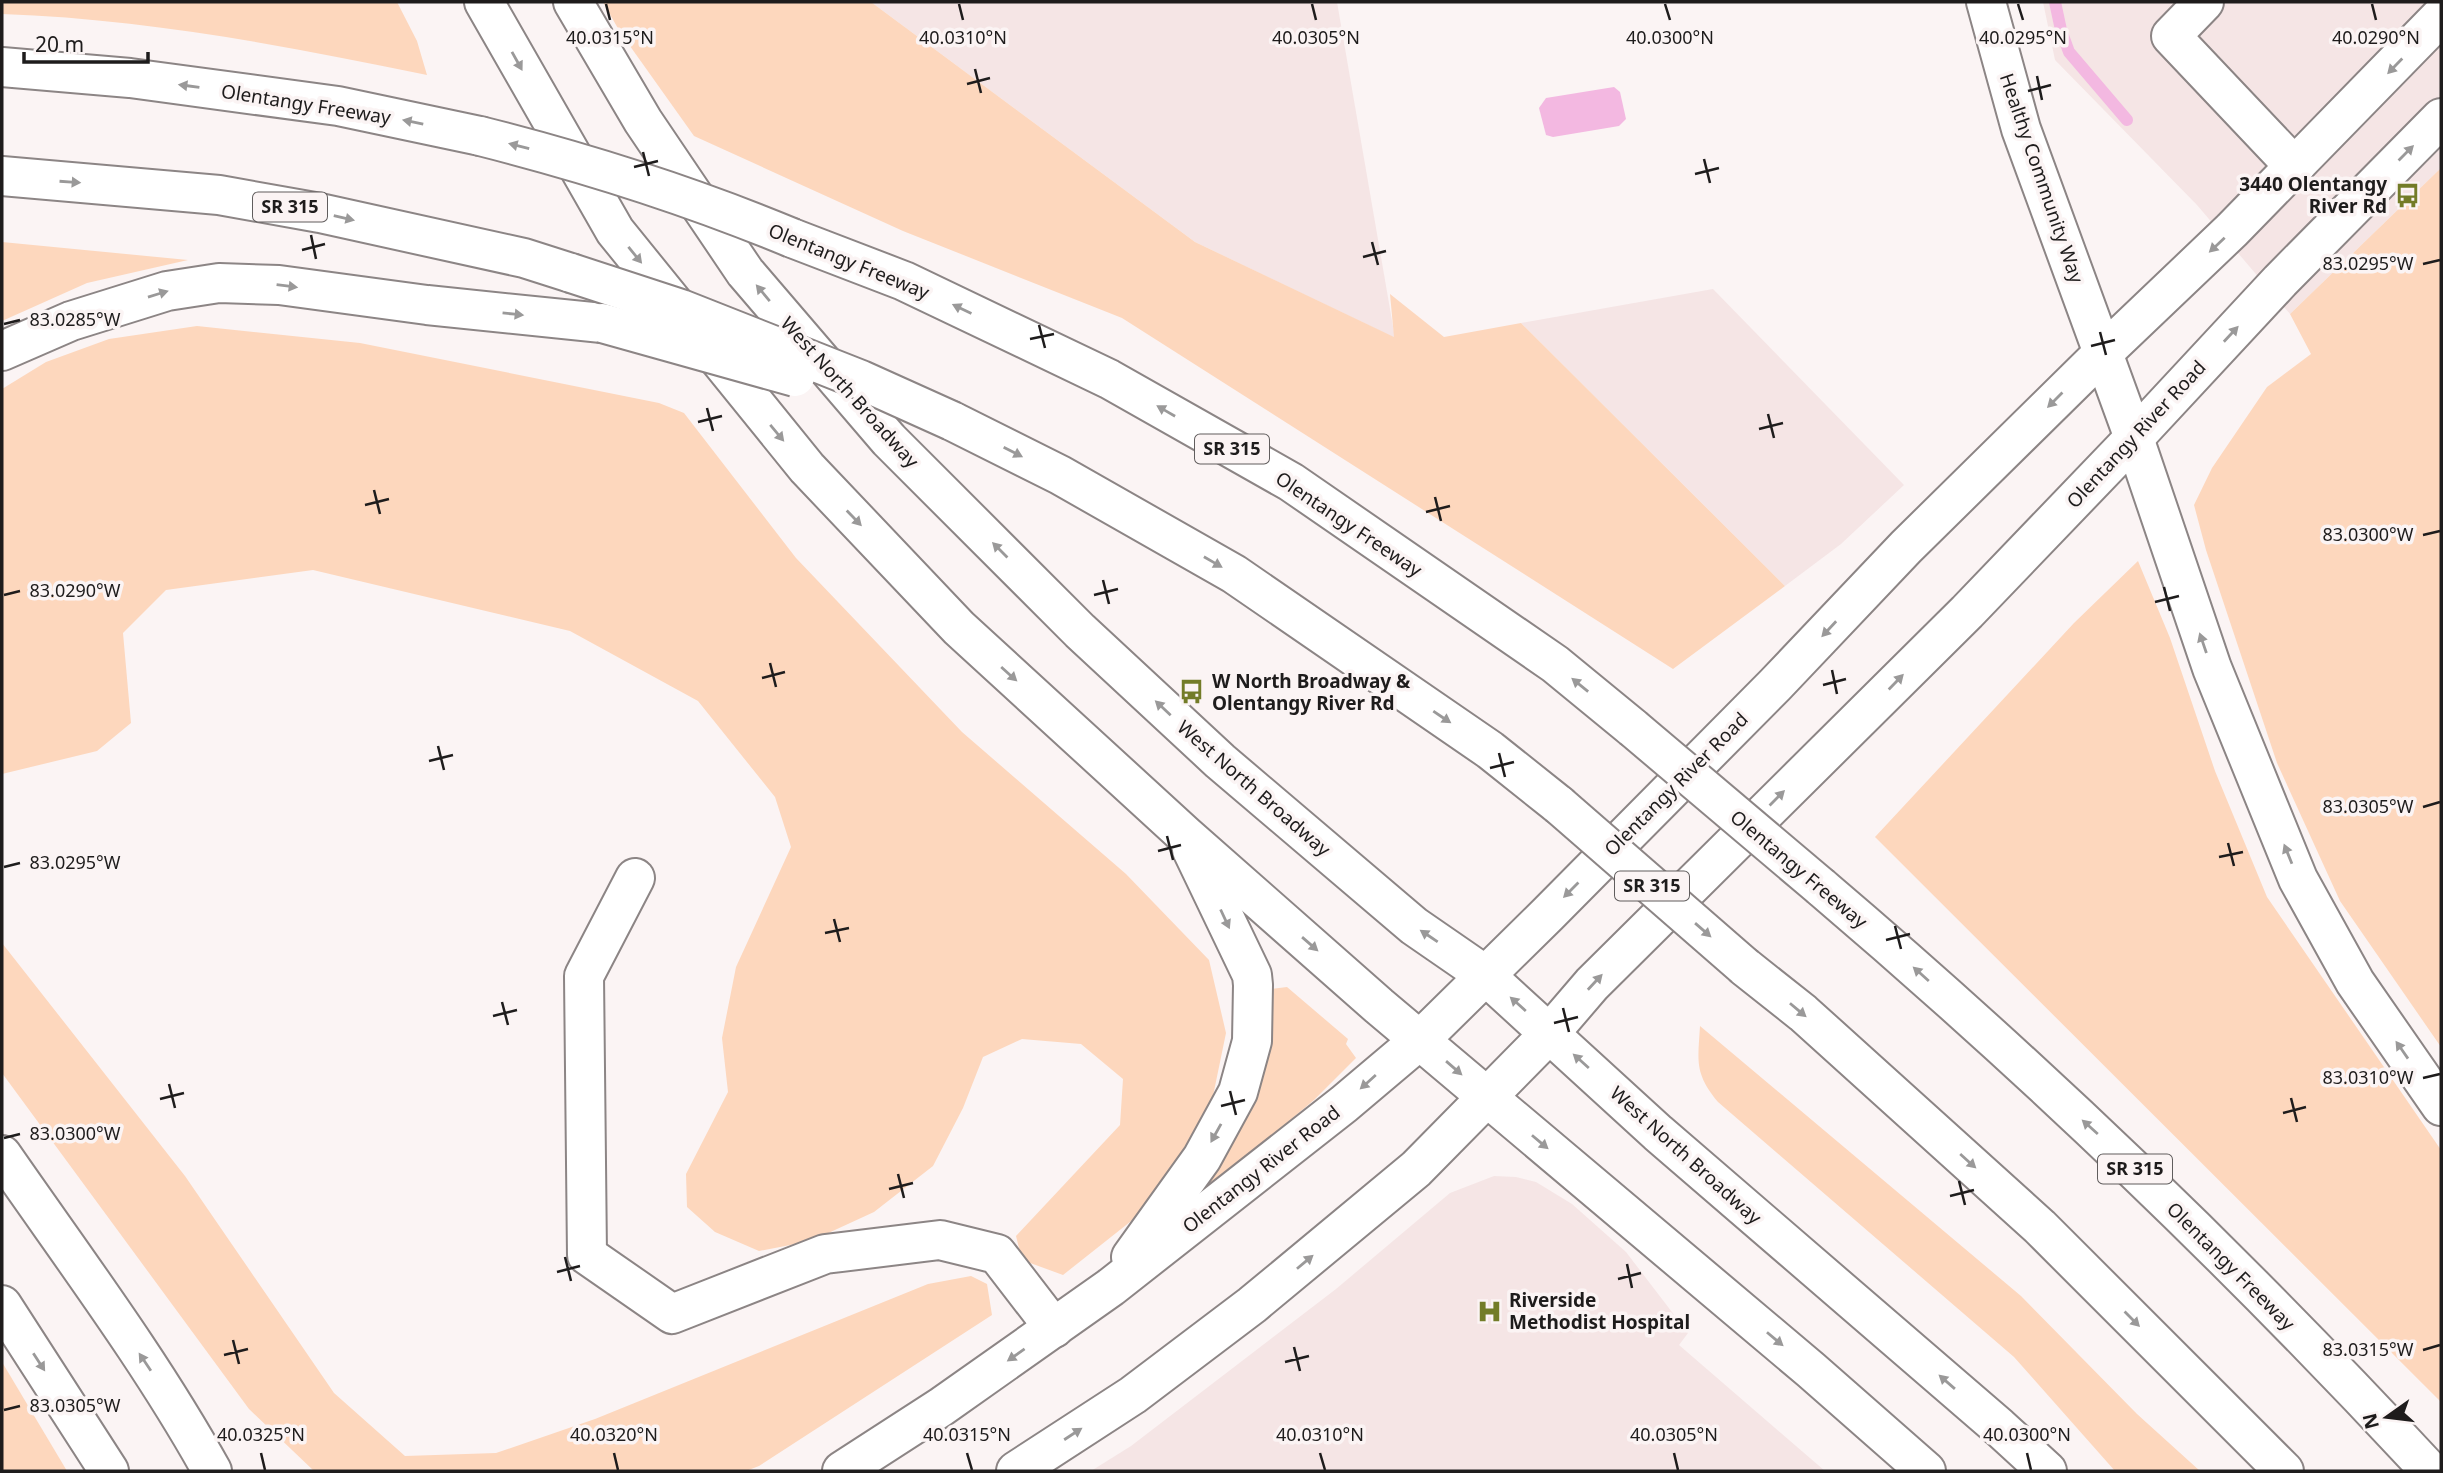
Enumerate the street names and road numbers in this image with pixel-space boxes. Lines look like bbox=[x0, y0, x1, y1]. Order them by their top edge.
street label: Healthy Community Way bbox=[1994, 70, 2090, 287]
street label: Olentangy Freeway bbox=[219, 78, 393, 130]
road number: SR 315 bbox=[253, 192, 327, 222]
street label: Olentangy Freeway bbox=[765, 217, 934, 305]
street label: West North Broadway bbox=[775, 311, 925, 473]
street label: Olentangy River Road bbox=[2061, 354, 2211, 514]
road number: SR 315 bbox=[1195, 434, 1269, 463]
street label: Olentangy Freeway bbox=[1271, 465, 1428, 583]
street label: Olentangy River Road bbox=[1598, 706, 1754, 862]
street label: West North Broadway bbox=[1172, 714, 1336, 862]
street label: Olentangy Freeway bbox=[1725, 804, 1873, 934]
road number: SR 315 bbox=[1615, 872, 1689, 900]
street label: West North Broadway bbox=[1605, 1080, 1767, 1230]
street label: Olentangy River Road bbox=[1177, 1099, 1345, 1239]
road number: SR 315 bbox=[2098, 1154, 2172, 1184]
street label: Olentangy Freeway bbox=[2161, 1196, 2301, 1336]

